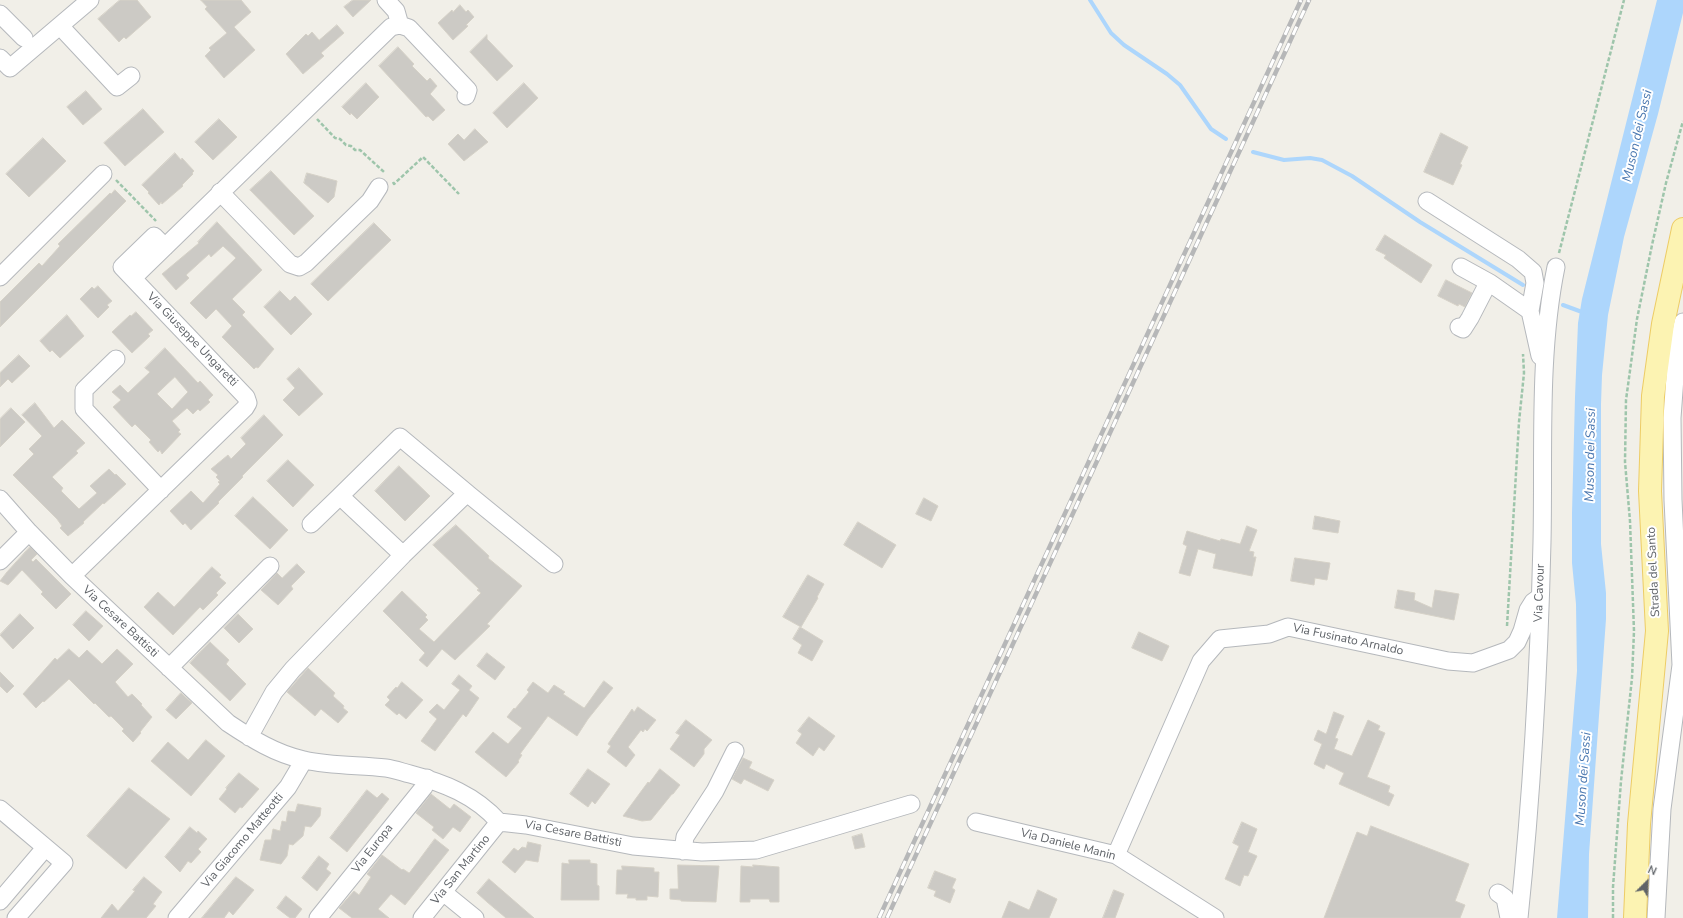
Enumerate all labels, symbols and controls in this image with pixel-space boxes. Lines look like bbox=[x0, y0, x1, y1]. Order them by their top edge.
water label: Muson dei Sassi bbox=[1620, 89, 1656, 183]
street label: Via Giuseppe Ungaretti bbox=[143, 290, 241, 390]
water label: Muson dei Sassi bbox=[1582, 408, 1600, 502]
street label: Strada del Santo bbox=[1644, 527, 1664, 617]
street label: Via Cavour bbox=[1532, 564, 1548, 622]
street label: Via Cesare Battisti bbox=[79, 583, 161, 661]
street label: Via Fusinato Arnaldo bbox=[1291, 621, 1405, 659]
water label: Muson dei Sassi bbox=[1573, 732, 1595, 826]
street label: Via Giacomo Matteotti bbox=[199, 791, 287, 891]
street label: Via Cesare Battisti bbox=[523, 818, 623, 850]
street label: Via Europa bbox=[349, 822, 397, 876]
street label: Via Daniele Manin bbox=[1019, 826, 1117, 864]
street label: Via San Martino bbox=[428, 832, 494, 908]
north arrow bbox=[1627, 862, 1667, 902]
text: N bbox=[1645, 862, 1659, 879]

